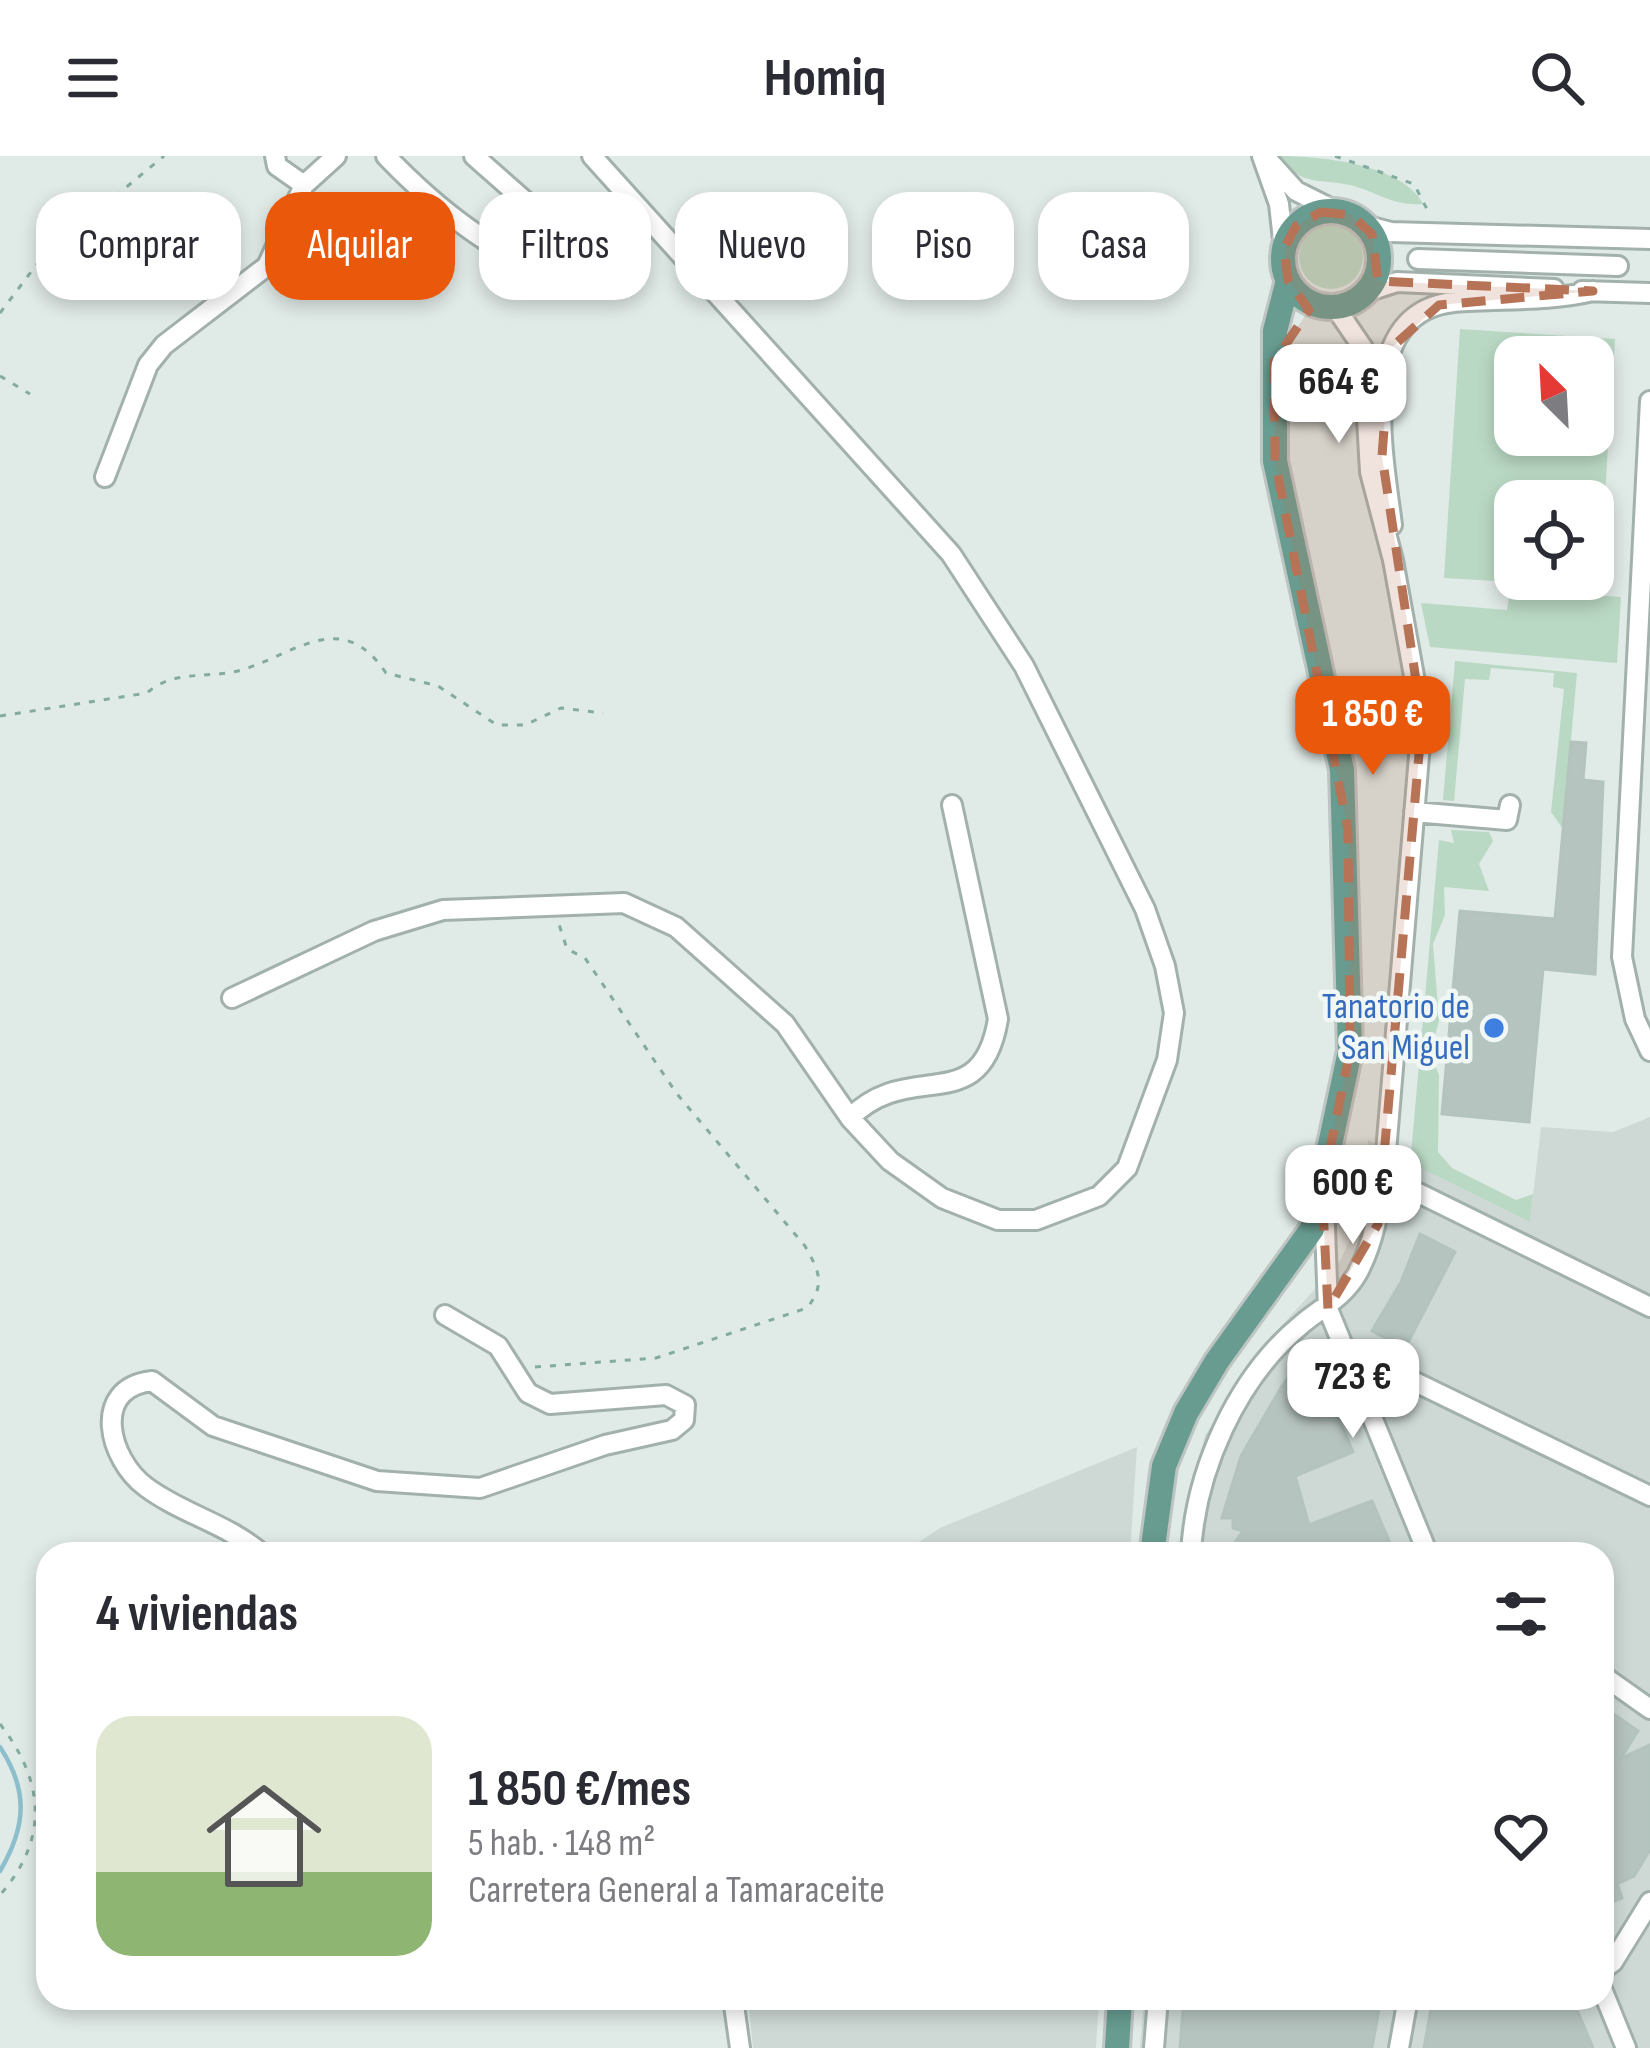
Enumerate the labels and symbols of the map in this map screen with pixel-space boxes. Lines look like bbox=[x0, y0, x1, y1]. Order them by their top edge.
north arrow bbox=[1494, 336, 1614, 456]
pin: 664 € bbox=[1255, 344, 1423, 446]
pin: 1 850 € bbox=[1262, 676, 1484, 778]
place label: Tanatorio de San Miguel bbox=[1322, 986, 1470, 1070]
marker: Tanatorio de San Miguel bbox=[1481, 1015, 1507, 1041]
pin: 600 € bbox=[1269, 1145, 1437, 1247]
pin: 723 € bbox=[1269, 1339, 1437, 1441]

